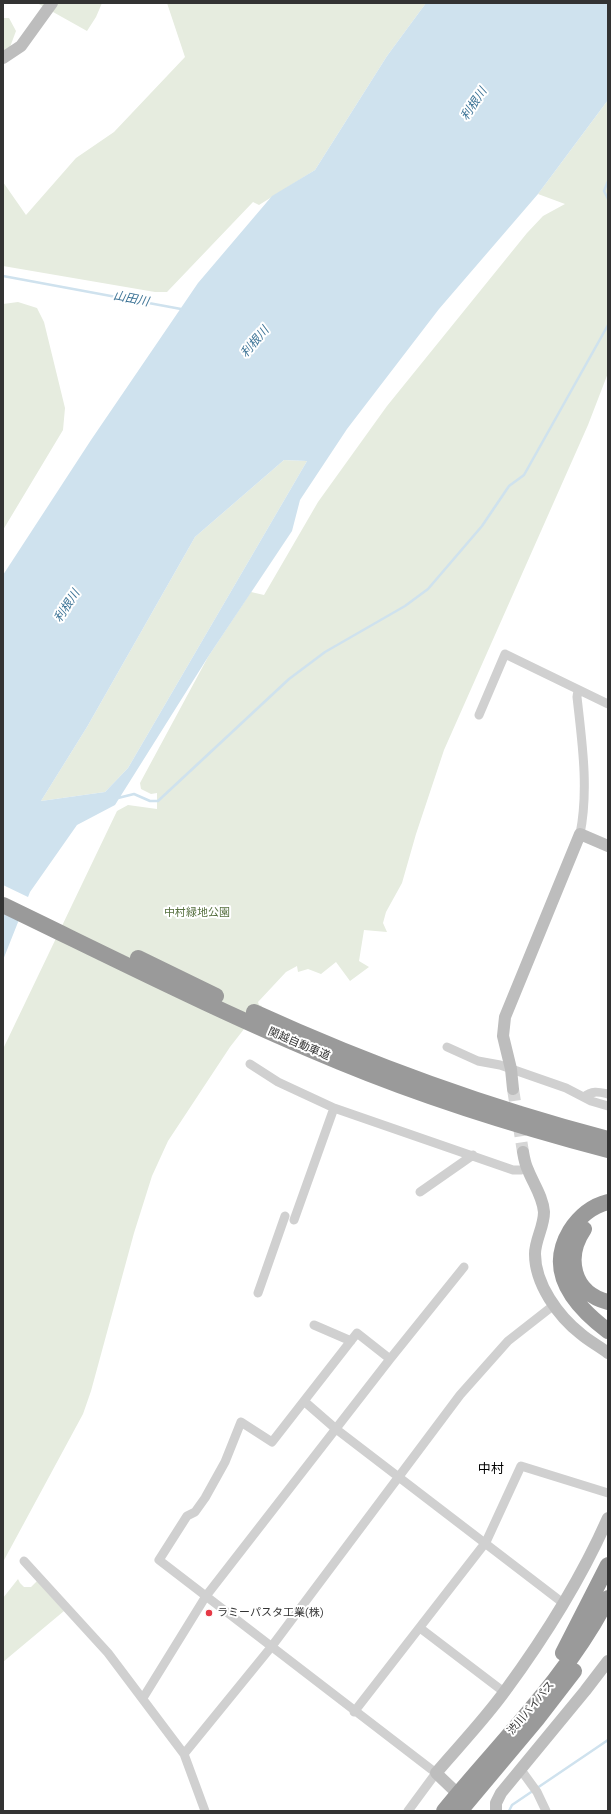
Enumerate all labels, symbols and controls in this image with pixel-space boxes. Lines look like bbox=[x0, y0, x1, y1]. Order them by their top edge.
water label: 利根川 bbox=[458, 85, 490, 123]
water label: 山田川 bbox=[112, 288, 150, 310]
water label: 利根川 bbox=[238, 324, 272, 360]
water label: 利根川 bbox=[51, 587, 83, 625]
park label: 中村緑地公園 bbox=[164, 906, 230, 920]
street label: 関越自動車道 bbox=[266, 1025, 332, 1063]
district label: 中村 bbox=[478, 1461, 504, 1477]
place label: ラミーパスタ工業(株) bbox=[217, 1606, 324, 1620]
marker: ラミーパスタ工業(株) bbox=[204, 1608, 214, 1618]
street label: 渋川バイパス bbox=[505, 1678, 557, 1738]

